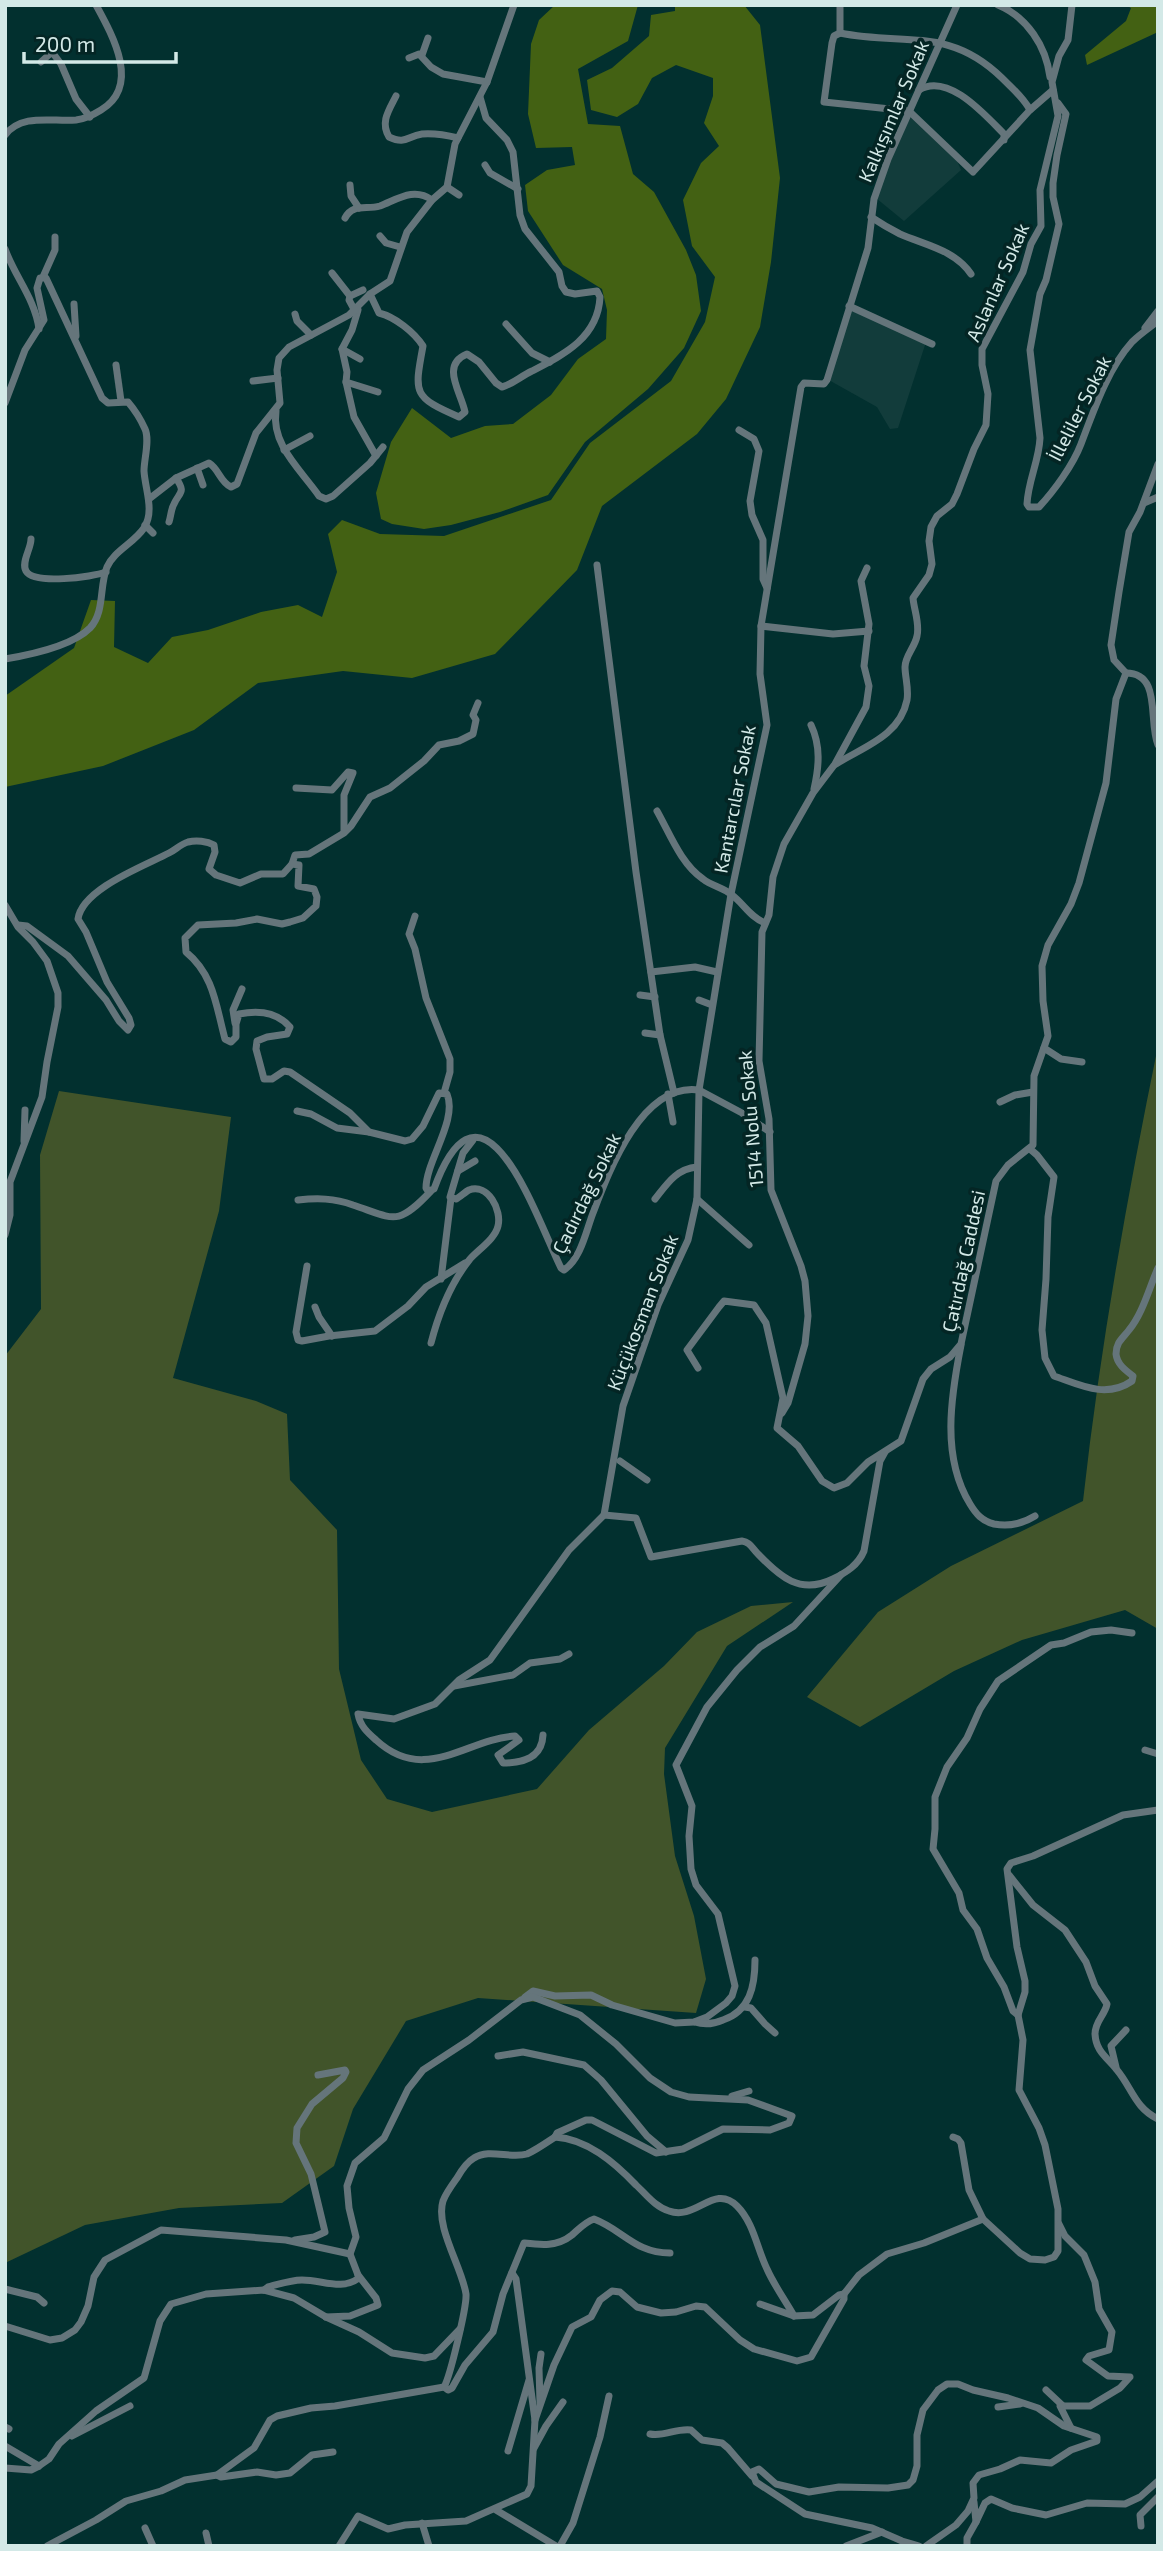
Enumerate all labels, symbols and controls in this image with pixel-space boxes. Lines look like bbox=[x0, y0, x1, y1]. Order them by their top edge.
scale bar bbox=[24, 21, 177, 65]
text: 200 m bbox=[35, 31, 95, 56]
street label: Kalkışımlar Sokak bbox=[853, 36, 934, 186]
street label: Aslanlar Sokak bbox=[961, 219, 1034, 345]
street label: İlleliler Sokak bbox=[1043, 351, 1116, 465]
street label: Kantarcılar Sokak bbox=[708, 723, 760, 875]
street label: 1514 Nolu Sokak bbox=[733, 1049, 767, 1188]
street label: Çadırdağ Sokak bbox=[547, 1128, 626, 1258]
street label: Çatırdağ Caddesi bbox=[937, 1188, 990, 1334]
street label: Küçükosman Sokak bbox=[602, 1230, 683, 1394]

